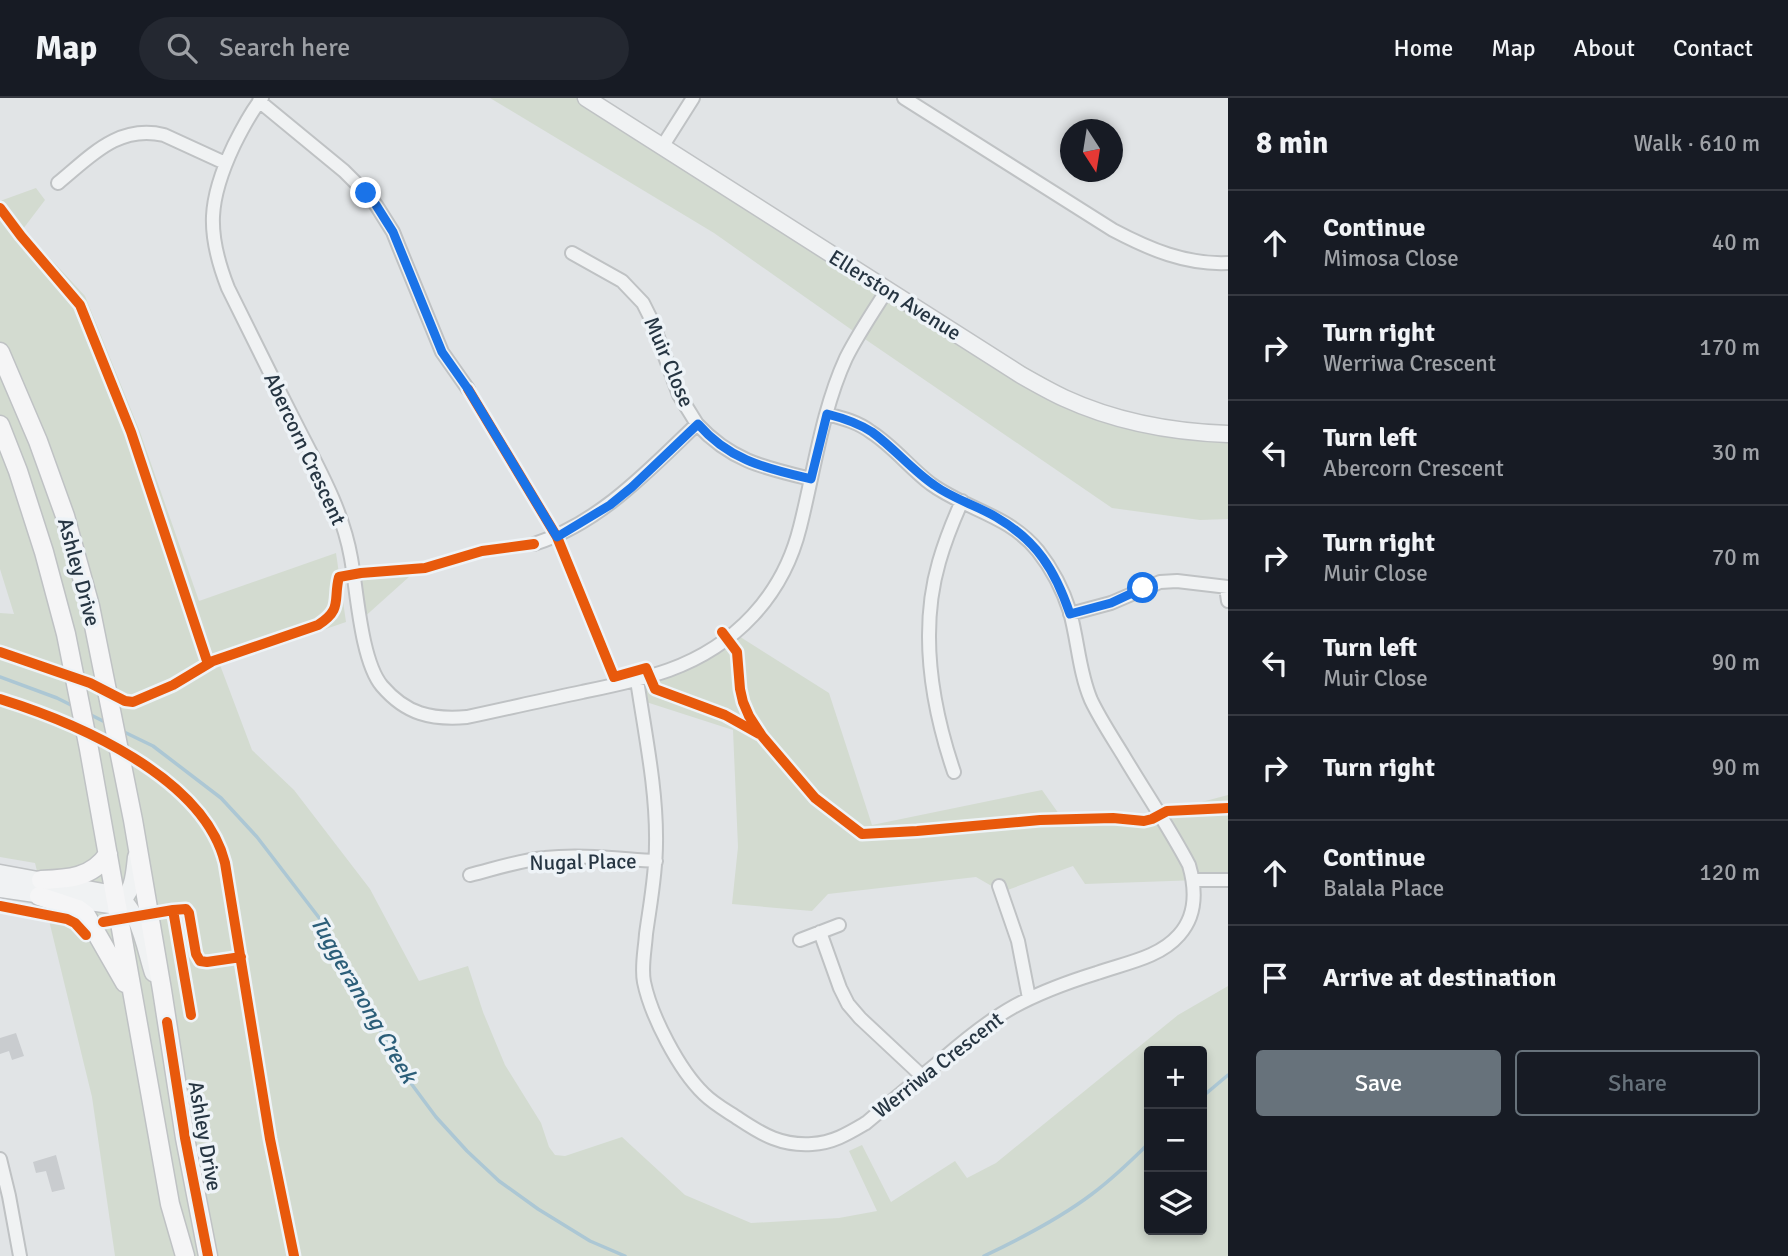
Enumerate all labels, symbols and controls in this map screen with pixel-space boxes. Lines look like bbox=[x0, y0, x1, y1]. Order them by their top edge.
search box bbox=[139, 17, 629, 80]
text: Map bbox=[35, 28, 97, 69]
icon: search bbox=[163, 29, 201, 67]
text: Search here bbox=[219, 32, 350, 64]
text: Home bbox=[1393, 33, 1453, 63]
text: Map bbox=[1491, 33, 1536, 63]
text: About bbox=[1574, 33, 1635, 63]
text: Contact bbox=[1673, 33, 1753, 63]
north arrow bbox=[1060, 119, 1123, 182]
text: 8 min bbox=[1256, 125, 1328, 162]
text: Walk · 610 m bbox=[1634, 129, 1760, 158]
route end bbox=[350, 177, 381, 208]
text: Continue bbox=[1323, 212, 1425, 244]
icon: ahead bbox=[1256, 224, 1294, 262]
text: 40 m bbox=[1712, 228, 1760, 257]
street label: Ellerston Avenue bbox=[824, 244, 966, 346]
text: Mimosa Close bbox=[1323, 244, 1459, 273]
street label: Muir Close bbox=[638, 313, 700, 411]
text: Turn right bbox=[1323, 317, 1435, 349]
icon: right bbox=[1256, 329, 1294, 367]
text: 170 m bbox=[1699, 333, 1760, 362]
text: Werriwa Crescent bbox=[1323, 349, 1496, 378]
street label: Abercorn Crescent bbox=[258, 369, 352, 529]
text: Turn left bbox=[1323, 422, 1417, 454]
icon: left bbox=[1256, 434, 1294, 472]
text: 30 m bbox=[1712, 438, 1760, 467]
text: Abercorn Crescent bbox=[1323, 454, 1504, 483]
street label: Ashley Drive bbox=[52, 515, 106, 629]
text: Turn right bbox=[1323, 527, 1435, 559]
icon: right bbox=[1256, 539, 1294, 577]
text: 70 m bbox=[1712, 543, 1760, 572]
text: Muir Close bbox=[1323, 559, 1428, 588]
route start bbox=[1127, 572, 1158, 603]
text: Turn left bbox=[1323, 632, 1417, 664]
icon: left bbox=[1256, 644, 1294, 682]
text: 90 m bbox=[1712, 648, 1760, 677]
text: Muir Close bbox=[1323, 664, 1428, 693]
icon: right bbox=[1256, 749, 1294, 787]
text: Turn right bbox=[1323, 752, 1435, 784]
text: 90 m bbox=[1712, 753, 1760, 782]
text: Continue bbox=[1323, 842, 1425, 874]
street label: Nugal Place bbox=[529, 848, 637, 876]
icon: ahead bbox=[1256, 854, 1294, 892]
text: 120 m bbox=[1699, 858, 1760, 887]
text: Balala Place bbox=[1323, 874, 1444, 903]
water label: Tuggeranong Creek bbox=[304, 910, 424, 1090]
icon: arrive bbox=[1256, 959, 1294, 997]
text: Arrive at destination bbox=[1323, 962, 1556, 994]
street label: Werriwa Crescent bbox=[868, 1006, 1008, 1124]
map controls bbox=[1144, 1046, 1207, 1235]
button: + bbox=[1144, 1046, 1207, 1109]
button: Save bbox=[1256, 1050, 1501, 1116]
button: Share bbox=[1515, 1050, 1760, 1116]
street label: Ashley Drive bbox=[183, 1079, 227, 1193]
button: − bbox=[1144, 1109, 1207, 1172]
button: layers bbox=[1144, 1172, 1207, 1235]

